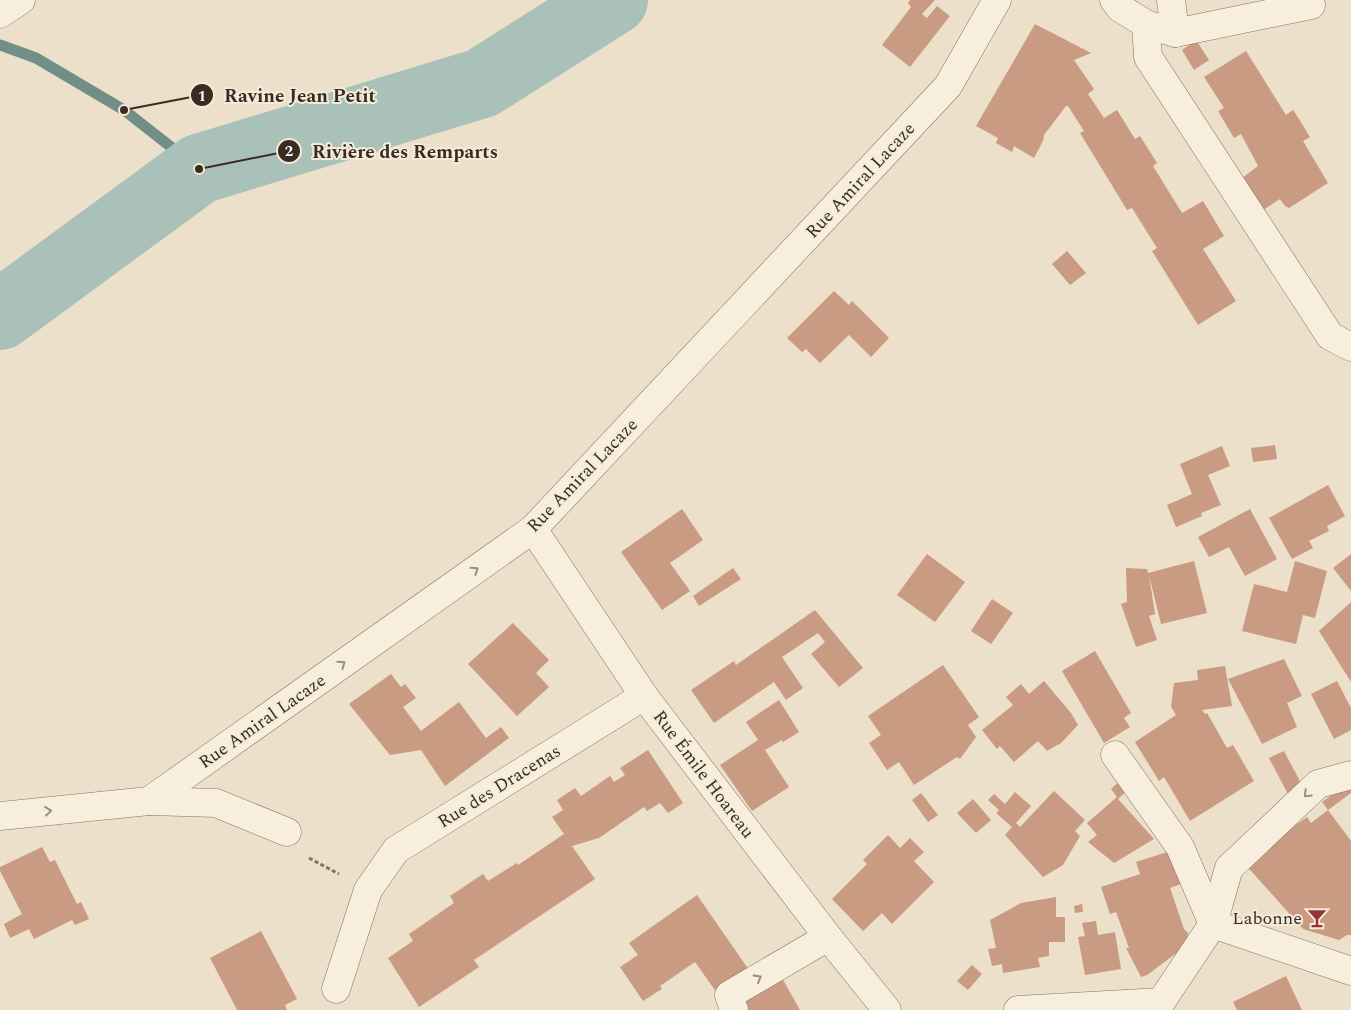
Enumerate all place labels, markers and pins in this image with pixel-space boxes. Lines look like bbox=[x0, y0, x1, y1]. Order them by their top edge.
callout: Ravine Jean Petit bbox=[189, 78, 386, 112]
callout: Rivière des Remparts bbox=[277, 134, 508, 168]
place label: Labonne bbox=[1232, 905, 1302, 932]
bar icon: Labonne bbox=[1306, 907, 1328, 929]

